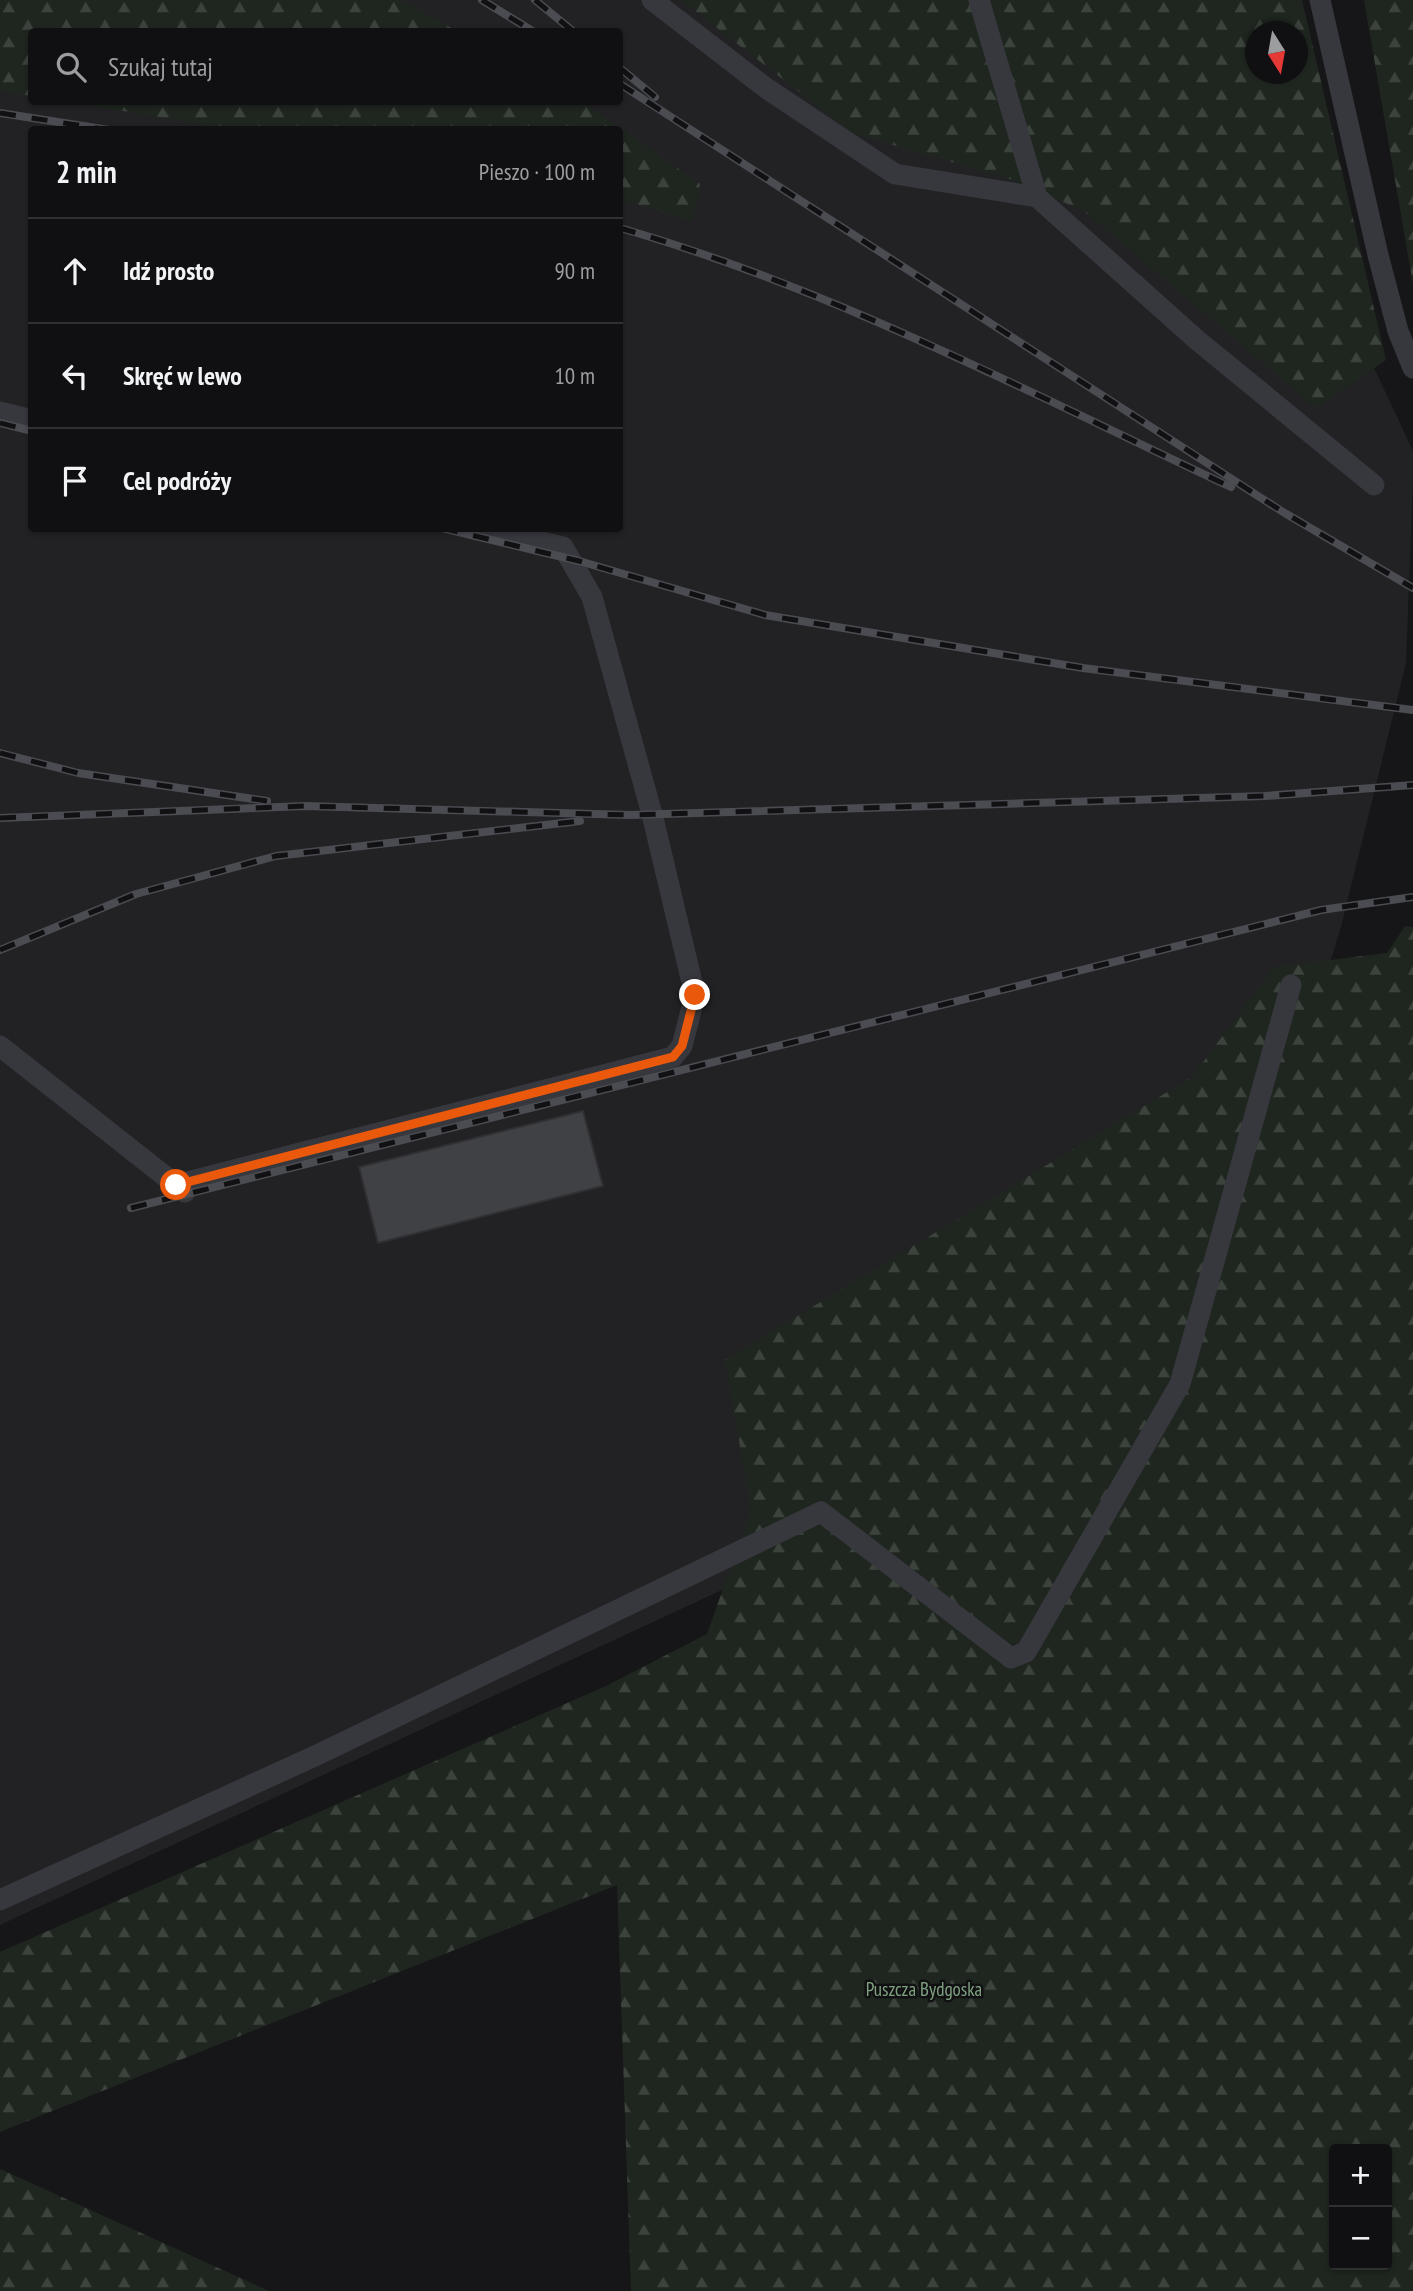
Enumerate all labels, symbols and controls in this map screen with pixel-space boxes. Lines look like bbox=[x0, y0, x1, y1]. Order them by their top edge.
north arrow bbox=[1245, 21, 1308, 84]
search box bbox=[28, 28, 623, 105]
icon: search bbox=[52, 48, 90, 86]
text: Szukaj tutaj bbox=[108, 50, 213, 83]
text: 2 min bbox=[56, 152, 117, 191]
text: Pieszo · 100 m bbox=[479, 157, 595, 186]
icon: ahead bbox=[56, 252, 94, 290]
text: Idź prosto bbox=[123, 254, 214, 287]
text: 90 m bbox=[554, 256, 595, 285]
icon: left bbox=[56, 357, 94, 395]
text: Skręć w lewo bbox=[123, 359, 242, 392]
text: 10 m bbox=[554, 361, 595, 390]
icon: arrive bbox=[56, 462, 94, 500]
text: Cel podróży bbox=[123, 464, 231, 497]
route end bbox=[679, 979, 710, 1010]
route start bbox=[160, 1169, 191, 1200]
park label: Puszcza Bydgoska bbox=[866, 1977, 982, 2001]
map controls bbox=[1329, 2144, 1392, 2270]
button: + bbox=[1329, 2144, 1392, 2207]
button: − bbox=[1329, 2207, 1392, 2270]

